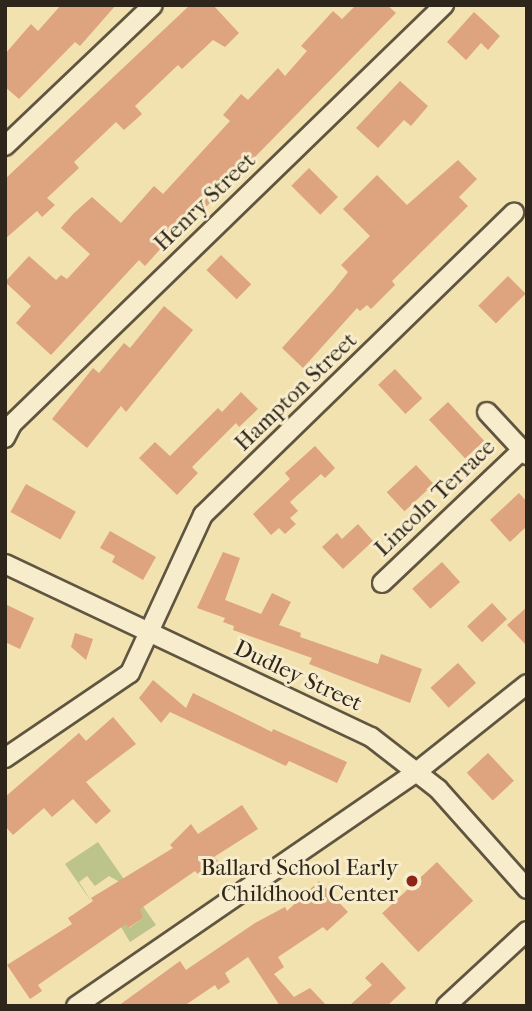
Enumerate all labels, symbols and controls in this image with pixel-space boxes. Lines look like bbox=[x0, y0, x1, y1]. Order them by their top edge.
street label: Henry Street bbox=[149, 147, 261, 257]
street label: Hampton Street bbox=[229, 327, 363, 457]
street label: Lincoln Terrace bbox=[369, 434, 501, 562]
street label: Dudley Street bbox=[230, 634, 366, 718]
place label: Ballard School Early Childhood Center bbox=[200, 854, 398, 908]
marker: Ballard School Early Childhood Center bbox=[404, 873, 420, 889]

